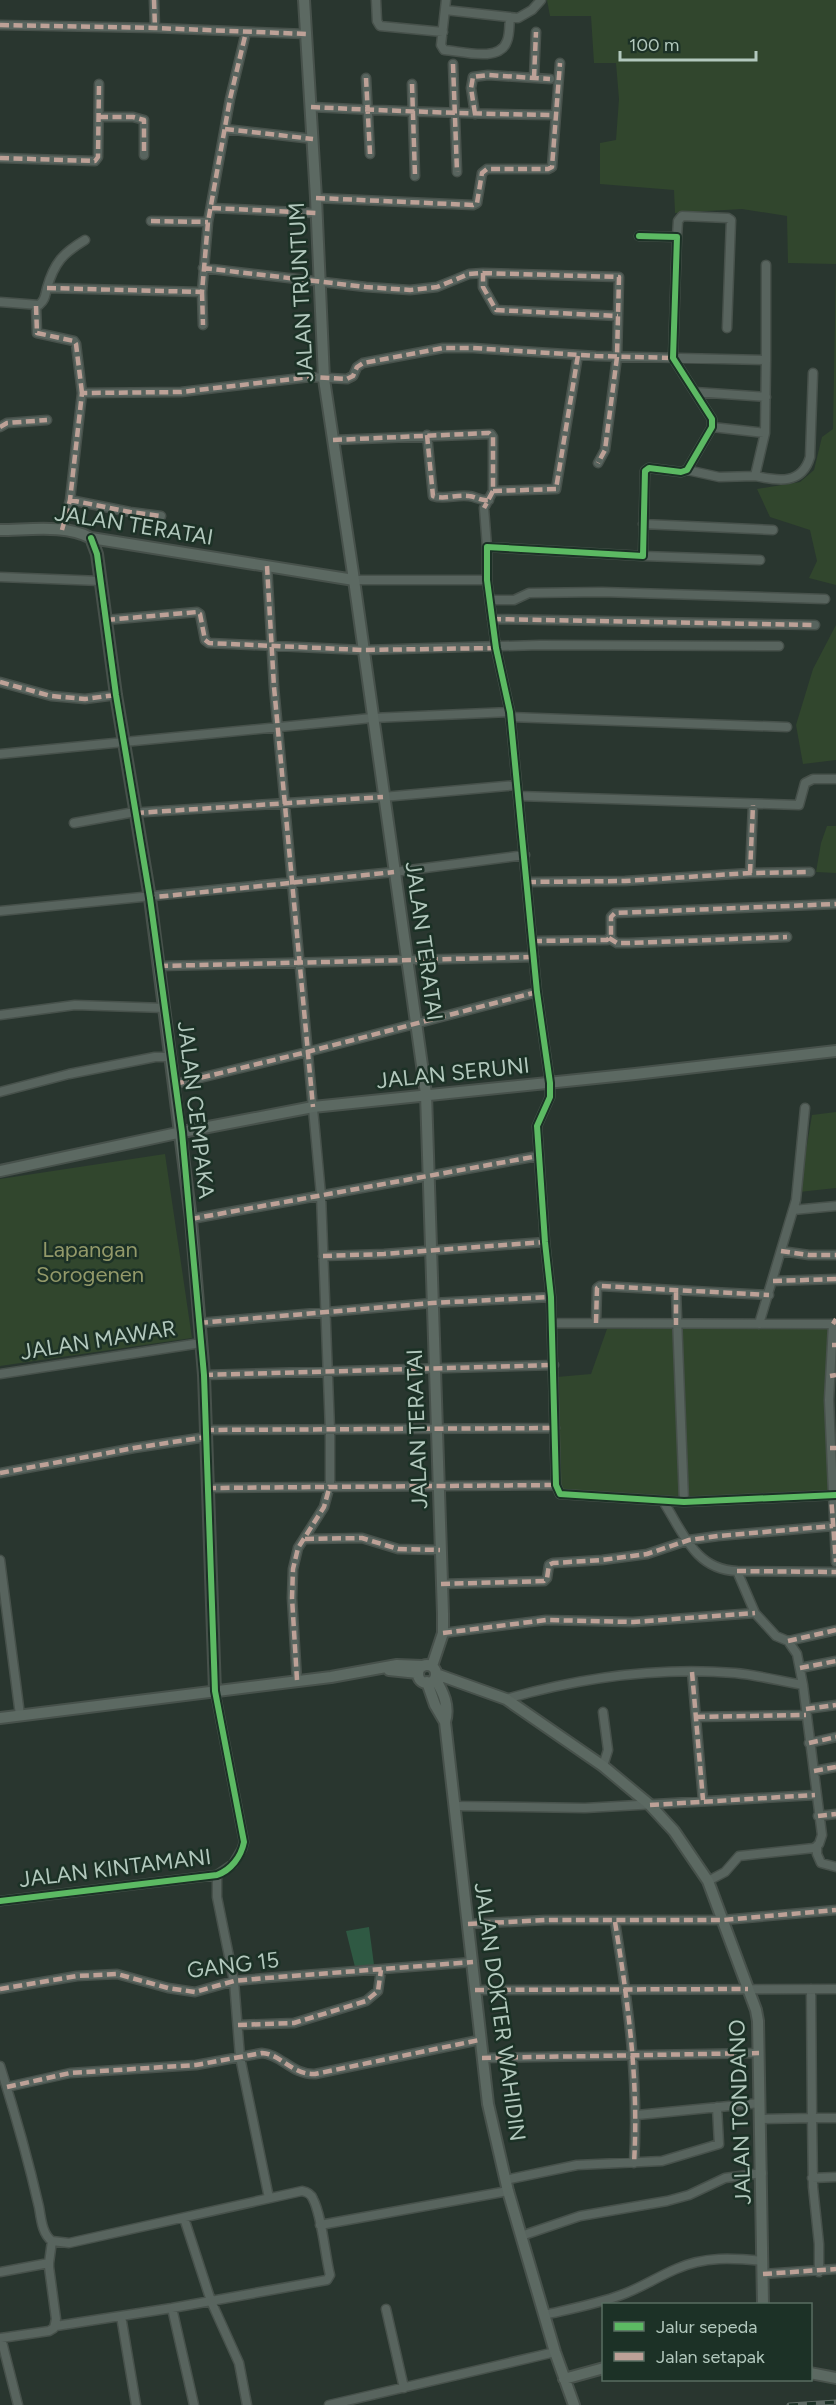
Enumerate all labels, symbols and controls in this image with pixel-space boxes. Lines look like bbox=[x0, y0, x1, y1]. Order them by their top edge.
scale bar bbox=[620, 24, 756, 62]
text: 100 m bbox=[629, 34, 679, 56]
street label: JALAN TRUNTUM bbox=[283, 201, 319, 383]
street label: JALAN TERATAI bbox=[53, 499, 215, 551]
street label: JALAN TERATAI bbox=[399, 860, 449, 1022]
street label: JALAN CEMPAKA bbox=[172, 1020, 220, 1200]
street label: JALAN SERUNI bbox=[375, 1052, 531, 1094]
park label: Lapangan Sorogenen bbox=[36, 1236, 144, 1288]
street label: JALAN MAWAR bbox=[18, 1314, 178, 1366]
street label: JALAN TERATAI bbox=[401, 1349, 433, 1509]
street label: JALAN KINTAMANI bbox=[17, 1843, 213, 1893]
street label: JALAN DOKTER WAHIDIN bbox=[468, 1881, 532, 2143]
street label: GANG 15 bbox=[186, 1946, 280, 1984]
street label: JALAN TONDANO bbox=[723, 2019, 757, 2205]
legend bbox=[602, 2303, 812, 2381]
text: Jalur sepeda bbox=[656, 2316, 757, 2338]
text: Jalan setapak bbox=[656, 2346, 765, 2368]

